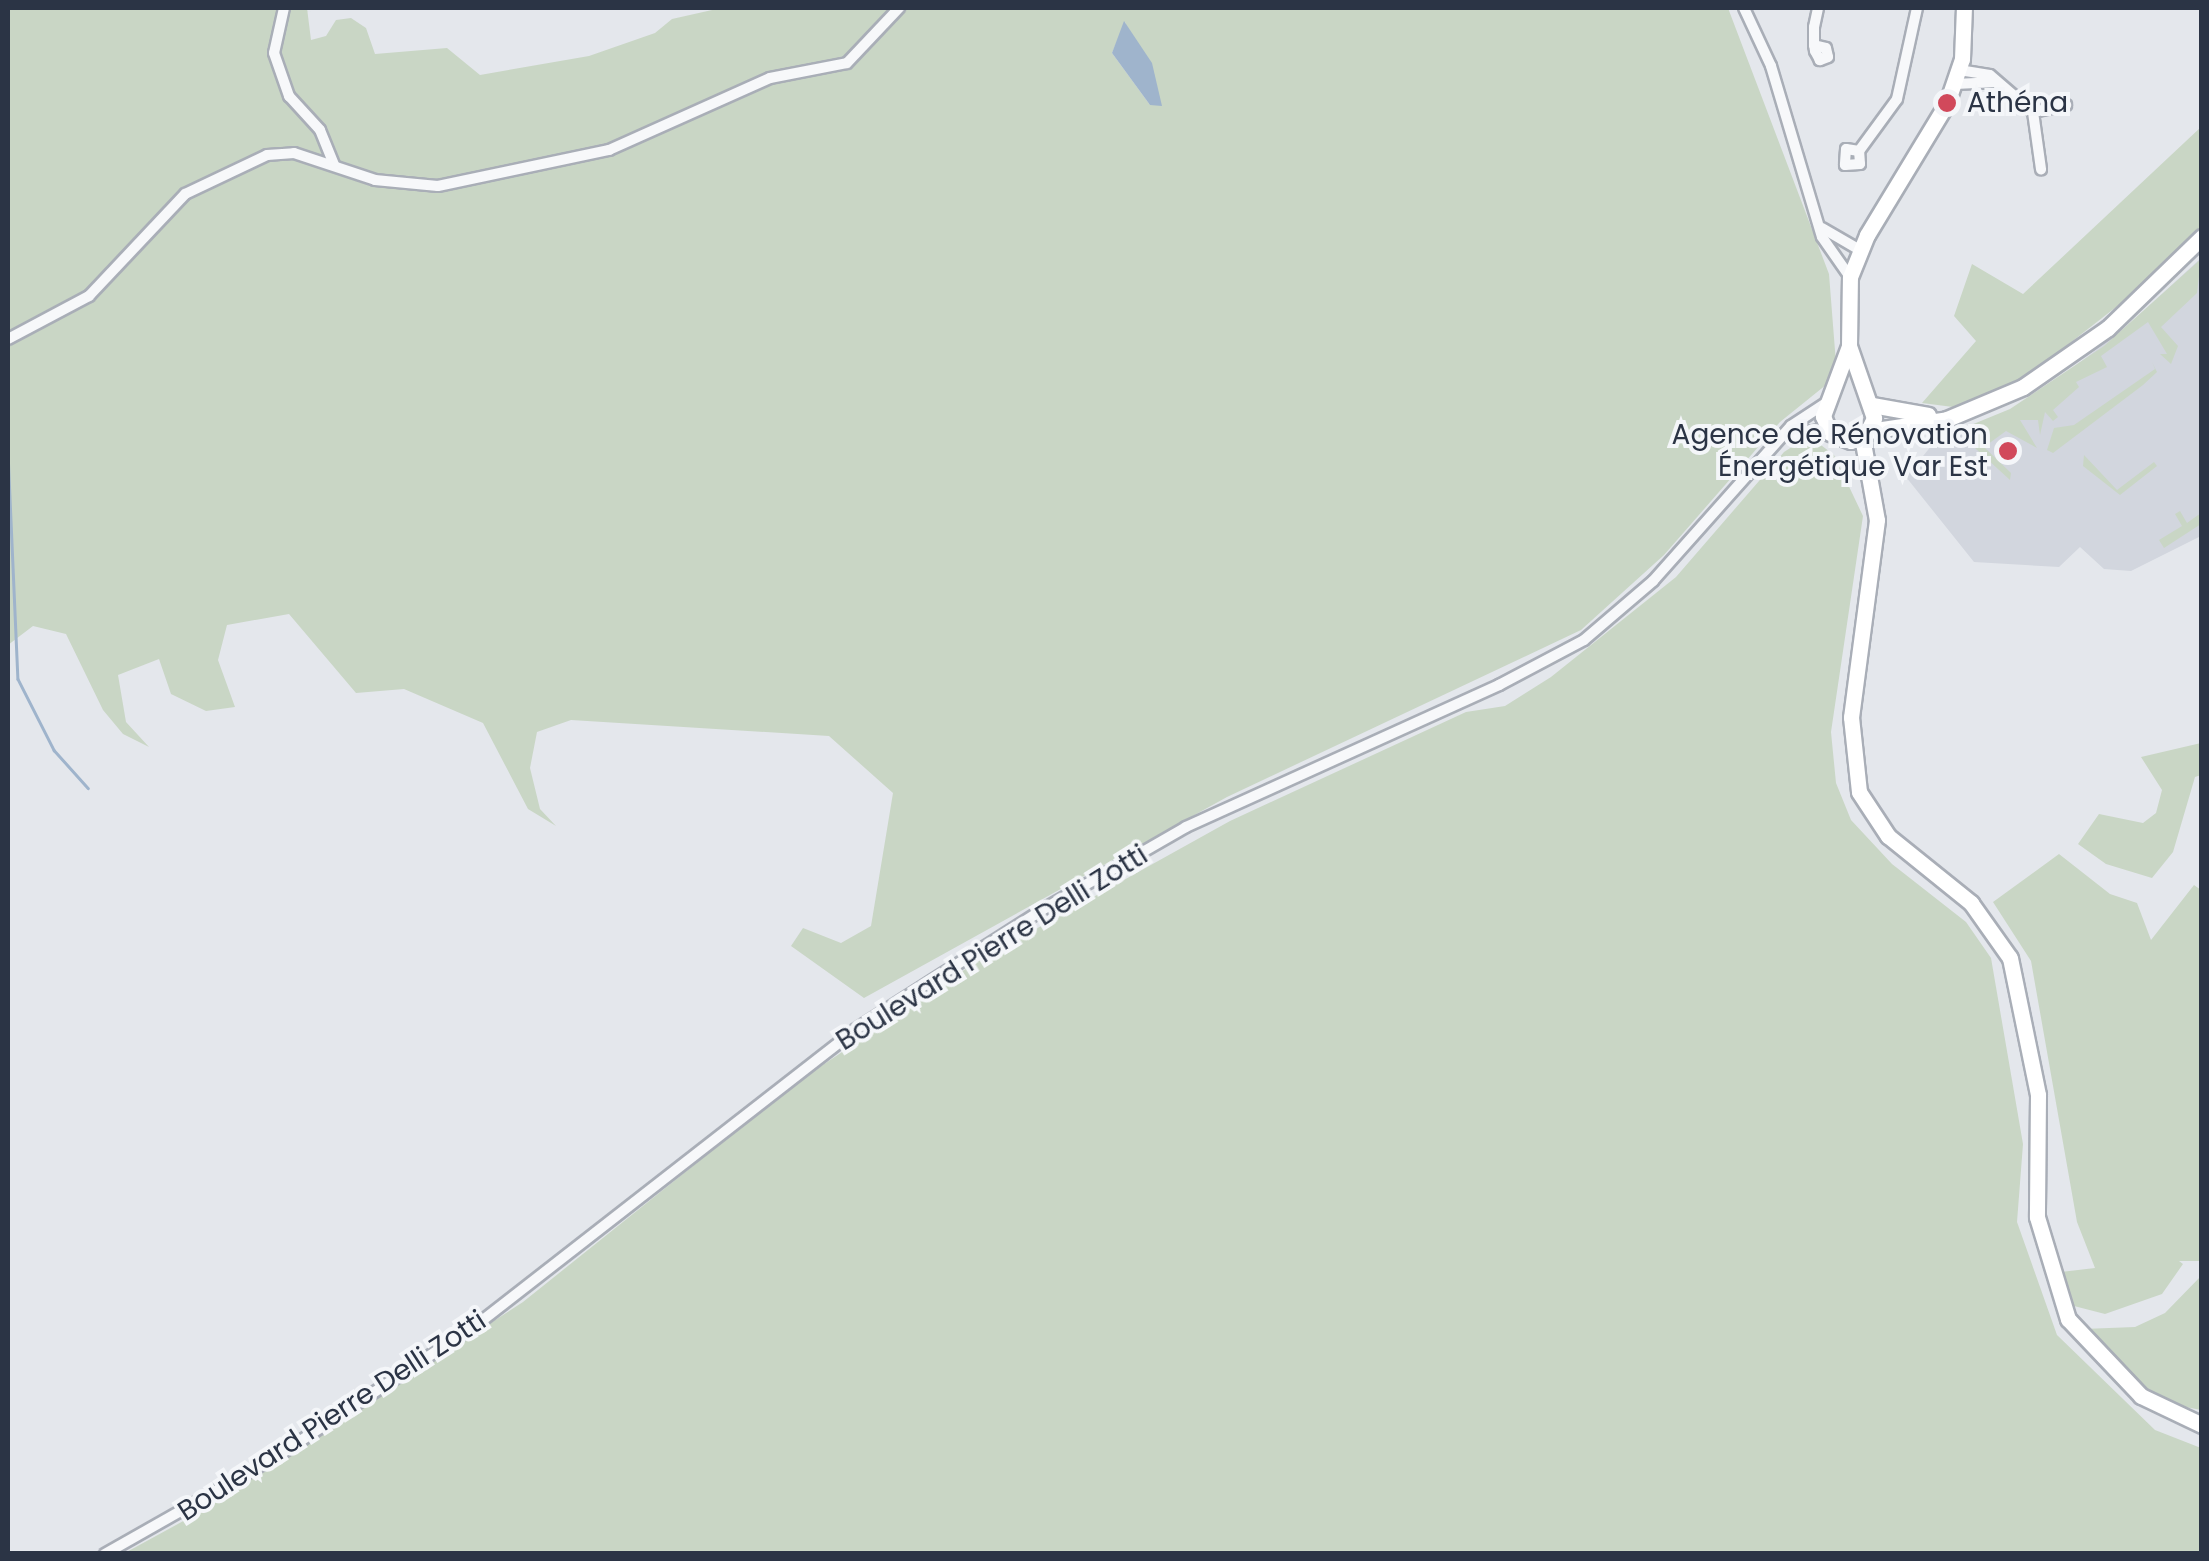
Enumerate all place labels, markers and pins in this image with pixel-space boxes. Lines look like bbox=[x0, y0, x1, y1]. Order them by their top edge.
place label: Athéna bbox=[1967, 86, 2068, 120]
marker: Athéna bbox=[1936, 92, 1958, 114]
place label: Agence de Rénovation Énergétique Var Est bbox=[1672, 418, 1988, 484]
marker: Agence de Rénovation Énergétique Var Est bbox=[1997, 440, 2019, 462]

